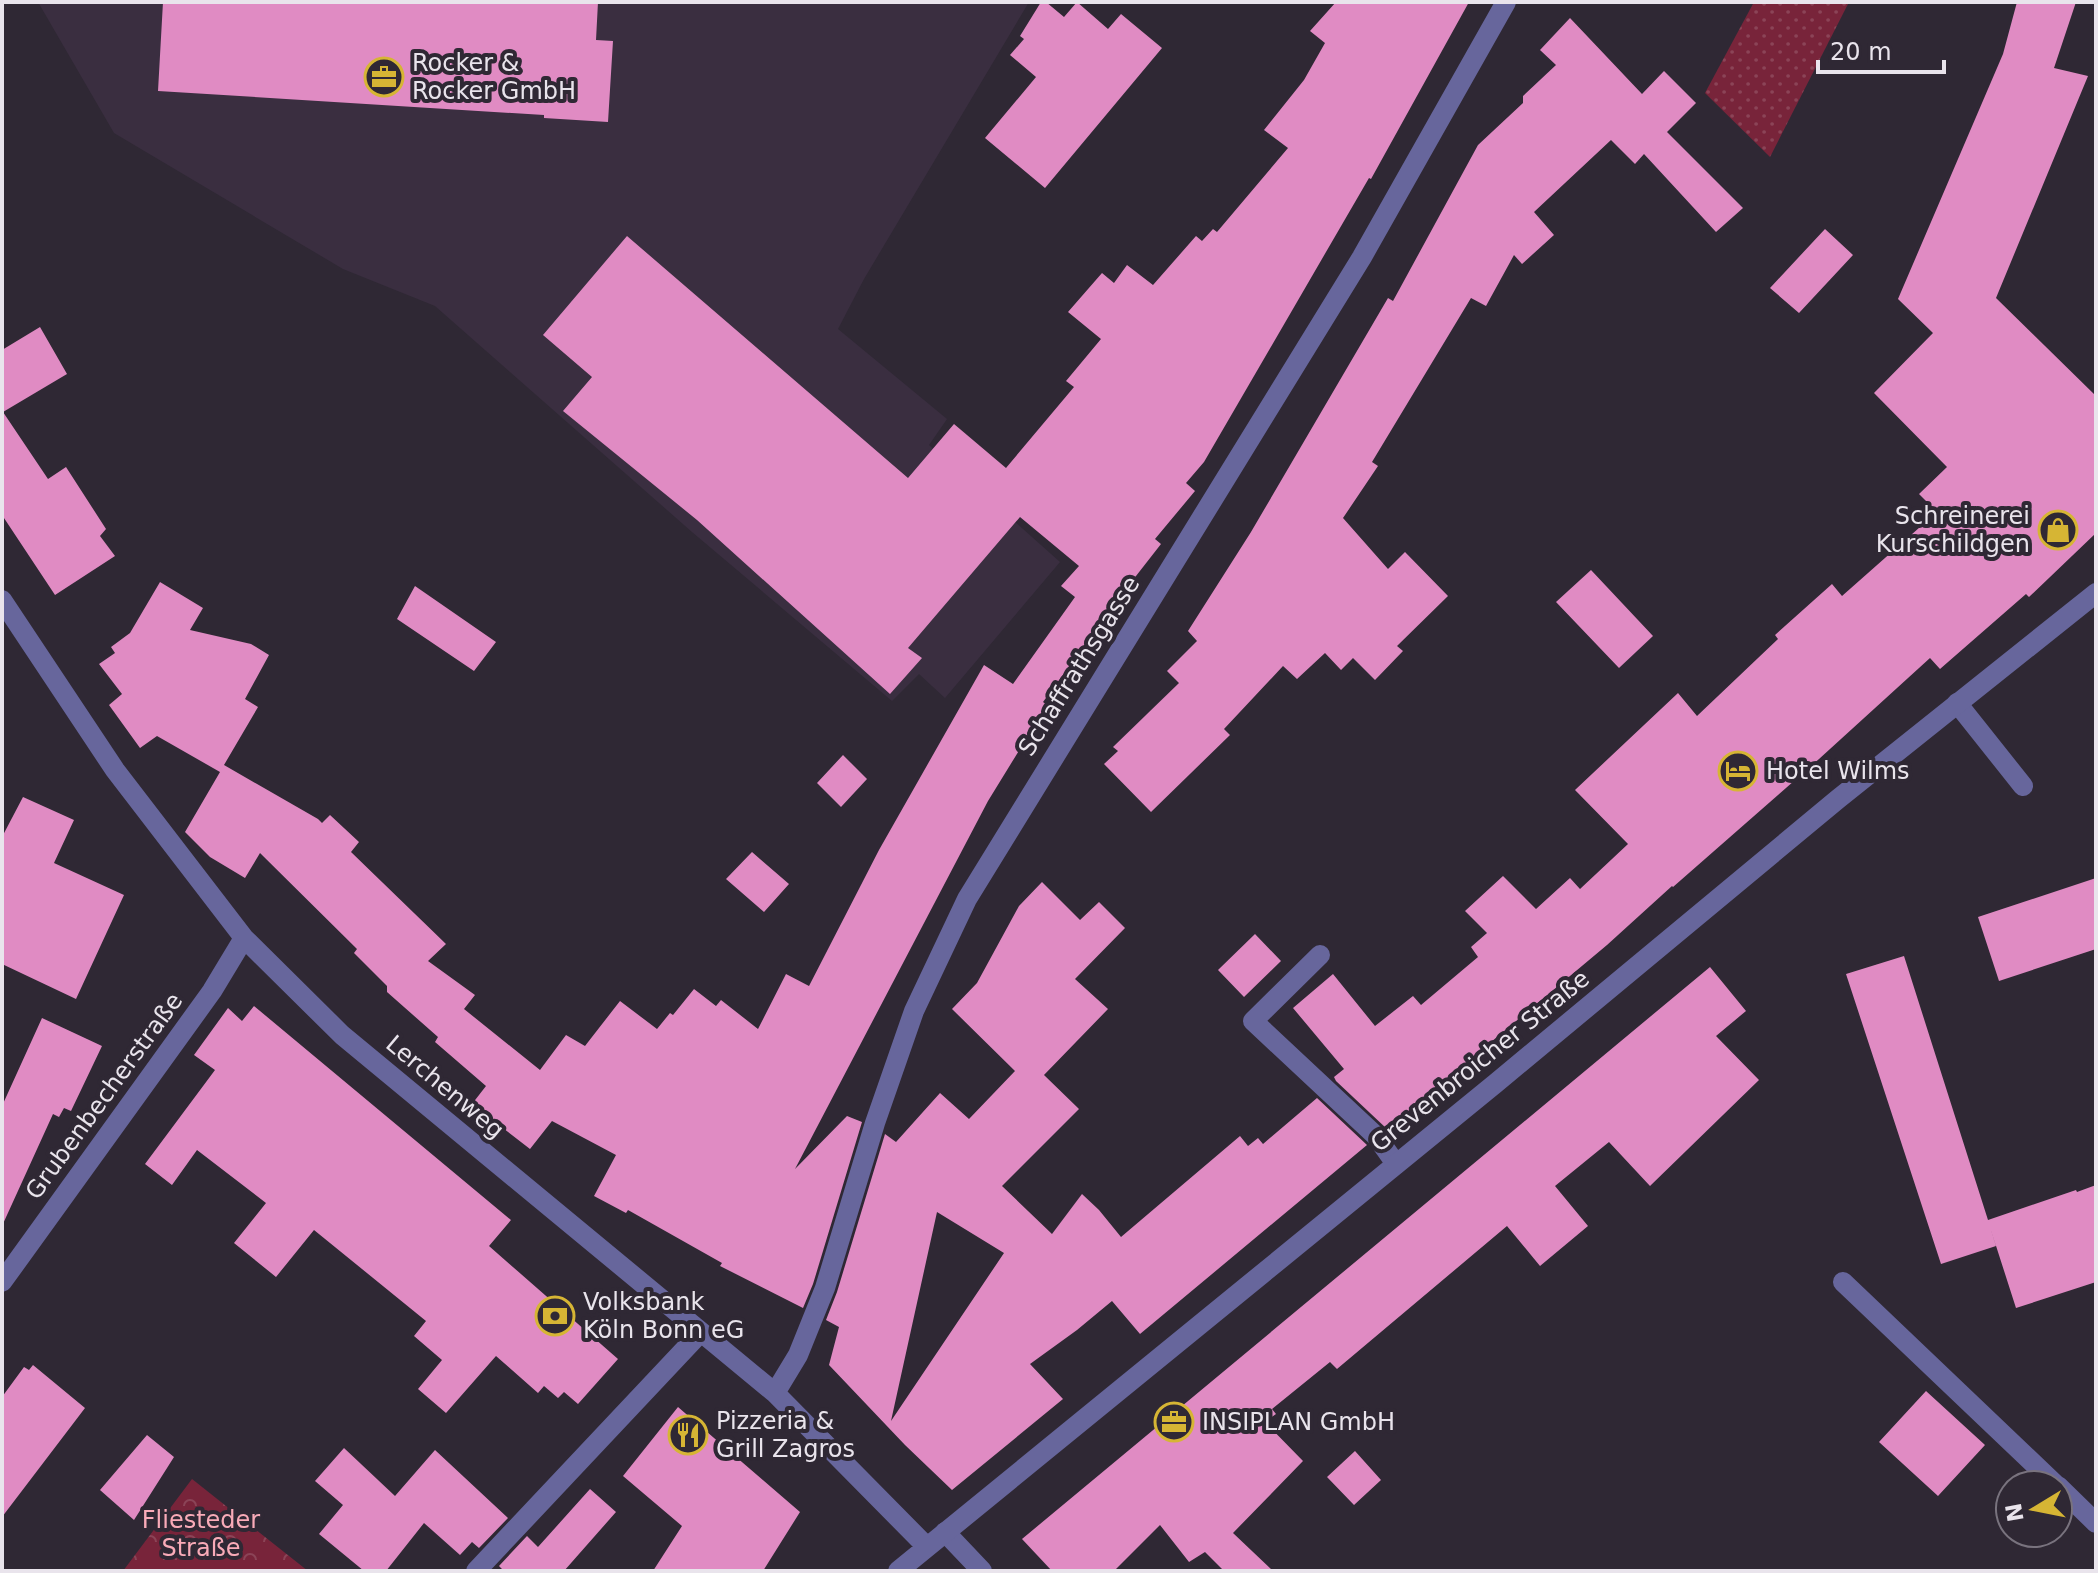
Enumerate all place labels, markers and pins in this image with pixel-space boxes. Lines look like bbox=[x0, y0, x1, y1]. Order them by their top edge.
place label: Rocker & Rocker GmbH bbox=[412, 49, 576, 105]
office icon: Rocker & Rocker GmbH bbox=[363, 56, 405, 98]
place label: Schreinerei Kurschildgen bbox=[1876, 502, 2030, 558]
shop icon: Schreinerei Kurschildgen bbox=[2037, 509, 2079, 551]
hotel icon: Hotel Wilms bbox=[1717, 750, 1759, 792]
place label: Hotel Wilms bbox=[1766, 757, 1910, 785]
place label: Volksbank Köln Bonn eG bbox=[583, 1288, 744, 1344]
bank icon: Volksbank Köln Bonn eG bbox=[534, 1295, 576, 1337]
office icon: INSIPLAN GmbH bbox=[1153, 1401, 1195, 1443]
place label: Pizzeria & Grill Zagros bbox=[716, 1407, 855, 1463]
place label: INSIPLAN GmbH bbox=[1202, 1408, 1395, 1436]
restaurant icon: Pizzeria & Grill Zagros bbox=[667, 1414, 709, 1456]

